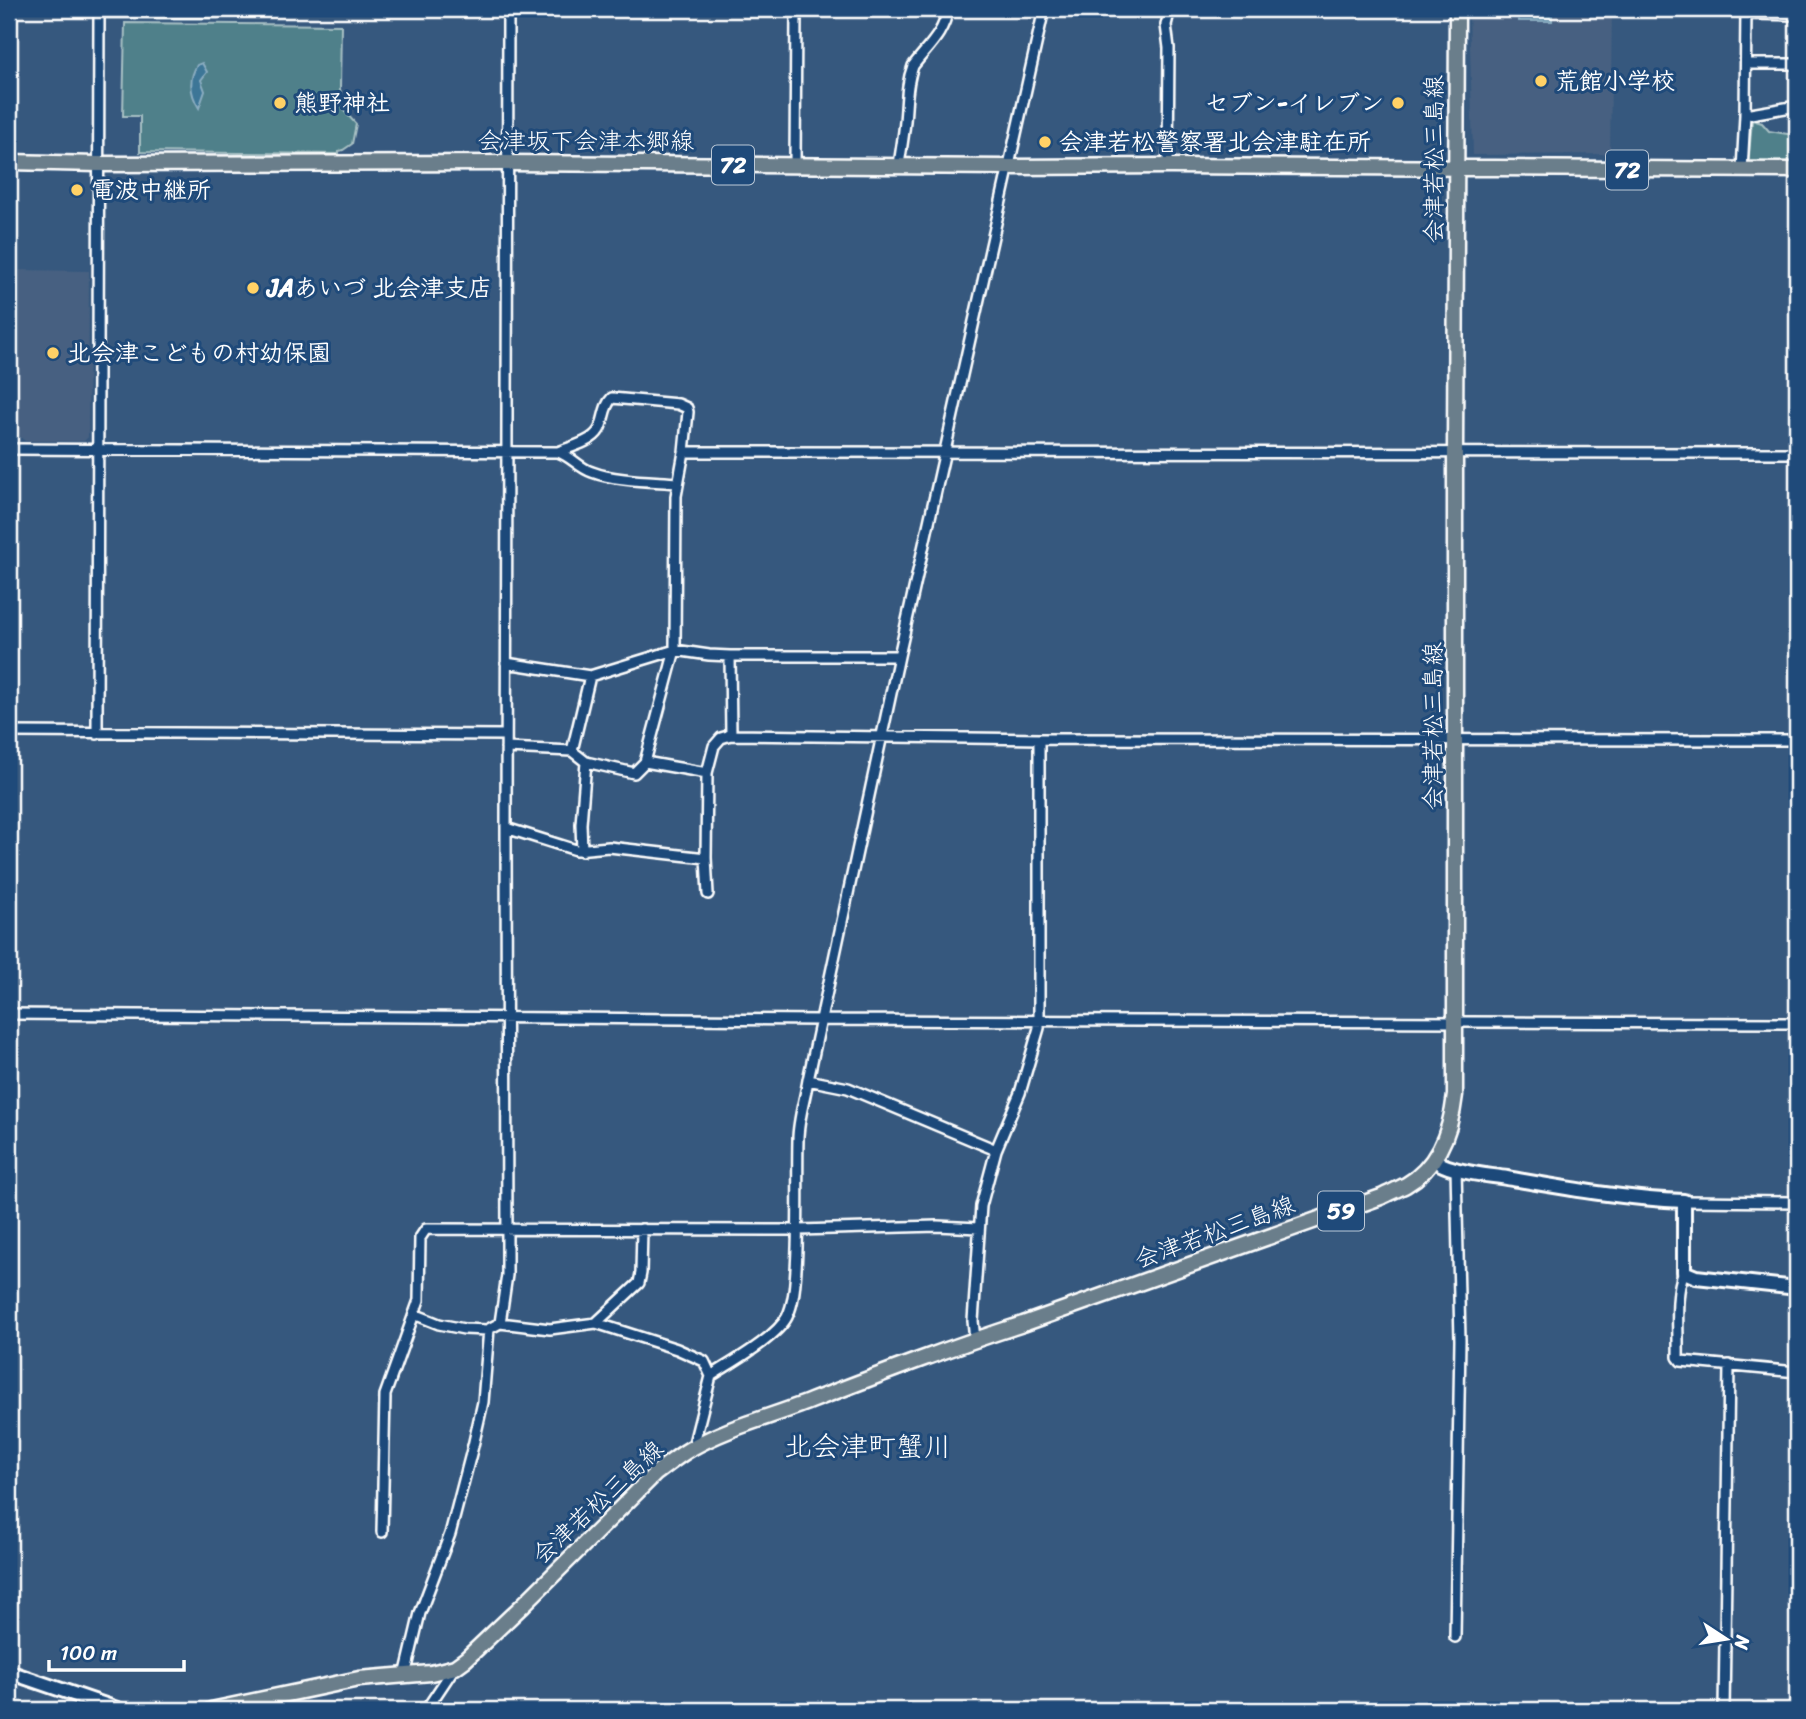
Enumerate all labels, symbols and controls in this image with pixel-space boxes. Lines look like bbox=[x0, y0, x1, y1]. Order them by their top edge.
place label: 荒館小学校 bbox=[1555, 60, 1675, 102]
marker: 荒館小学校 bbox=[1533, 73, 1549, 89]
street label: 会津若松三島線 bbox=[1413, 75, 1455, 243]
place label: 熊野神社 bbox=[294, 82, 390, 124]
place label: セブン-イレブン bbox=[1205, 82, 1384, 124]
marker: 熊野神社 bbox=[272, 95, 288, 111]
marker: セブン-イレブン bbox=[1390, 95, 1406, 111]
street label: 会津坂下会津本郷線 bbox=[478, 120, 694, 162]
place label: 会津若松警察署北会津駐在所 bbox=[1059, 121, 1371, 163]
marker: 会津若松警察署北会津駐在所 bbox=[1037, 134, 1053, 150]
road number: 72 bbox=[712, 146, 754, 184]
road number: 72 bbox=[1606, 150, 1648, 190]
place label: 電波中継所 bbox=[91, 169, 211, 211]
marker: 電波中継所 bbox=[69, 182, 85, 198]
place label: JAあいづ 北会津支店 bbox=[265, 267, 492, 309]
marker: JAあいづ 北会津支店 bbox=[245, 280, 261, 296]
place label: 北会津こどもの村幼保園 bbox=[67, 332, 331, 374]
marker: 北会津こどもの村幼保園 bbox=[45, 345, 61, 361]
street label: 会津若松三島線 bbox=[1412, 642, 1454, 810]
street label: 会津若松三島線 bbox=[1129, 1184, 1301, 1280]
road number: 59 bbox=[1318, 1192, 1364, 1230]
district label: 北会津町蟹川 bbox=[784, 1422, 952, 1471]
street label: 会津若松三島線 bbox=[522, 1429, 674, 1575]
north arrow bbox=[1690, 1604, 1760, 1674]
scale bar bbox=[49, 1628, 184, 1672]
text: N bbox=[1724, 1632, 1760, 1653]
text: 100 m bbox=[60, 1634, 117, 1672]

